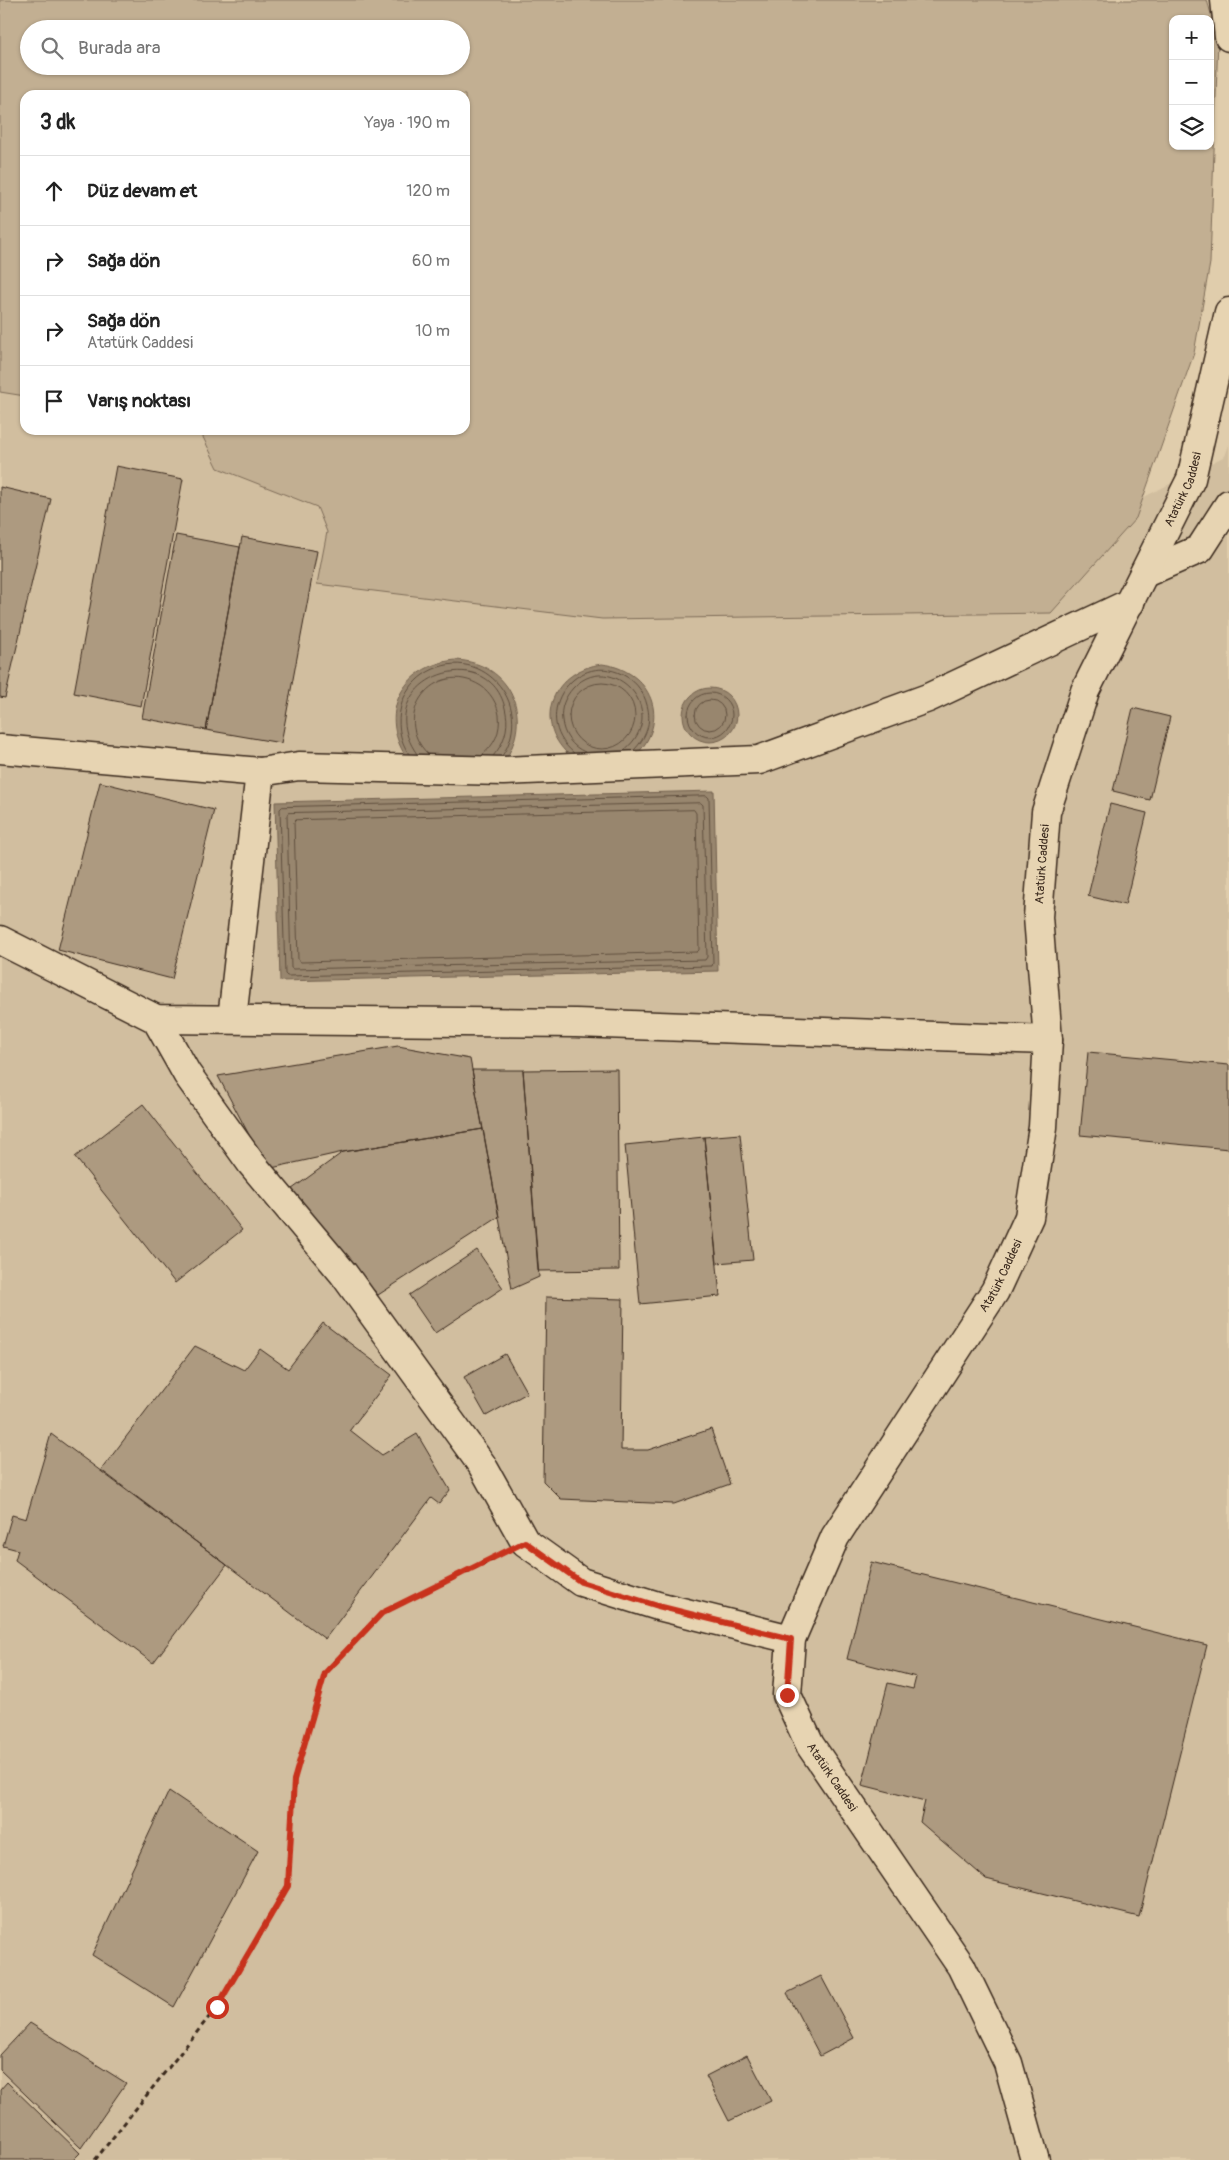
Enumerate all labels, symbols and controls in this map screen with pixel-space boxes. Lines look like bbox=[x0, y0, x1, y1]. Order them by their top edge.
map controls bbox=[1169, 15, 1214, 150]
button: + bbox=[1169, 15, 1214, 60]
search box bbox=[20, 20, 470, 75]
icon: search bbox=[38, 34, 66, 62]
text: Burada ara bbox=[78, 36, 161, 60]
button: − bbox=[1169, 60, 1214, 105]
button: layers bbox=[1169, 105, 1214, 150]
text: 3 dk bbox=[40, 109, 75, 136]
text: Yaya · 190 m bbox=[364, 113, 450, 133]
icon: ahead bbox=[40, 177, 68, 205]
text: Düz devam et bbox=[87, 179, 197, 203]
text: 120 m bbox=[406, 181, 450, 201]
icon: right bbox=[40, 247, 68, 275]
text: Sağa dön bbox=[87, 249, 160, 273]
text: 60 m bbox=[412, 251, 450, 271]
text: Sağa dön bbox=[87, 309, 160, 333]
icon: right bbox=[40, 317, 68, 345]
text: 10 m bbox=[415, 321, 450, 341]
text: Atatürk Caddesi bbox=[87, 333, 193, 353]
icon: arrive bbox=[40, 387, 68, 415]
text: Varış noktası bbox=[87, 389, 191, 413]
street label: Atatürk Caddesi bbox=[1161, 450, 1205, 529]
street label: Atatürk Caddesi bbox=[1032, 824, 1053, 904]
street label: Atatürk Caddesi bbox=[976, 1237, 1026, 1315]
route end bbox=[776, 1684, 799, 1707]
street label: Atatürk Caddesi bbox=[803, 1740, 860, 1815]
route start bbox=[206, 1996, 229, 2019]

